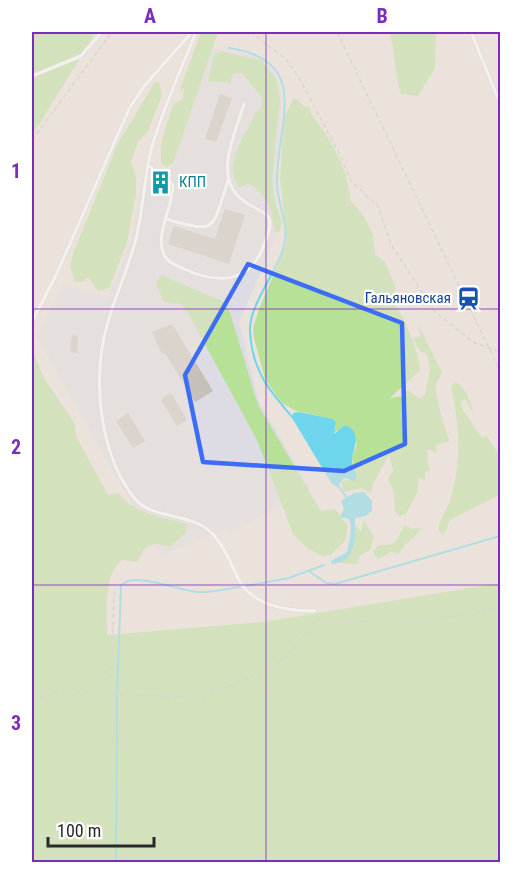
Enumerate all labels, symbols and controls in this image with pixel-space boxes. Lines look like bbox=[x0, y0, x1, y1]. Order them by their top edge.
text: A bbox=[144, 4, 156, 28]
text: B bbox=[376, 4, 388, 28]
text: 1 bbox=[11, 159, 21, 183]
building icon: КПП bbox=[148, 169, 174, 195]
place label: КПП bbox=[179, 173, 206, 191]
station icon: Гальяновская bbox=[456, 285, 482, 311]
place label: Гальяновская bbox=[365, 289, 451, 307]
text: 2 bbox=[11, 435, 21, 459]
text: 3 bbox=[11, 711, 21, 735]
scale bar bbox=[48, 810, 154, 848]
text: 100 m bbox=[57, 820, 101, 841]

